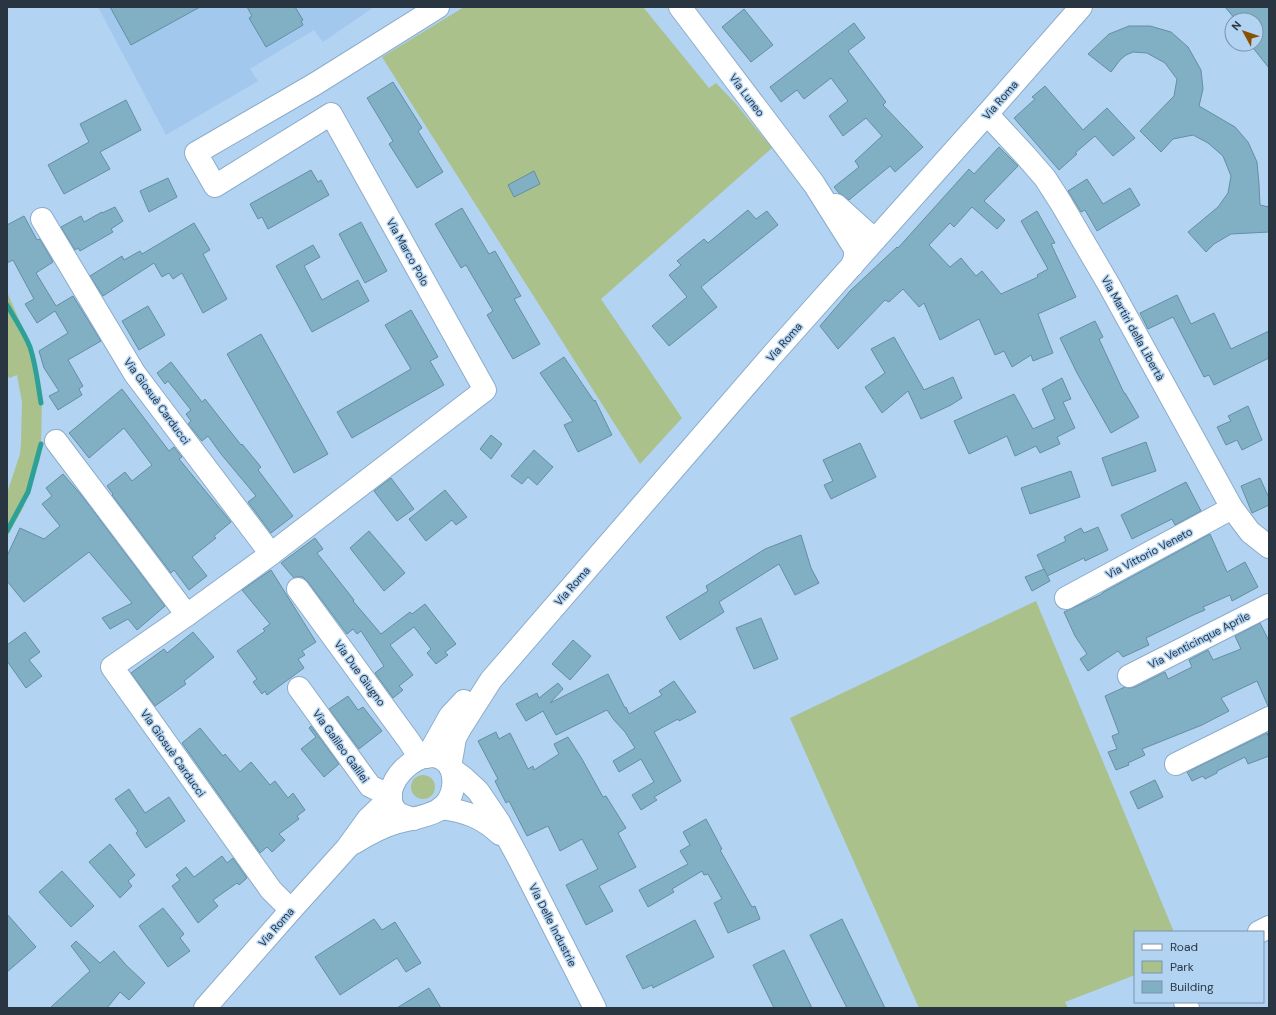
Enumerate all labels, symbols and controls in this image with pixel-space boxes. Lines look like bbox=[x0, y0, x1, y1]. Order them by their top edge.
north arrow bbox=[1224, 12, 1264, 52]
text: N bbox=[1228, 18, 1244, 33]
street label: Via Luneo bbox=[726, 71, 768, 119]
street label: Via Roma bbox=[979, 78, 1021, 122]
street label: Via Marco Polo bbox=[384, 216, 432, 288]
street label: Via Martiri della Libertà bbox=[1098, 273, 1168, 383]
street label: Via Roma bbox=[763, 320, 805, 364]
street label: Via Giosuè Carducci bbox=[121, 355, 193, 447]
street label: Via Vittorio Veneto bbox=[1103, 524, 1195, 582]
street label: Via Roma bbox=[551, 564, 593, 608]
street label: Via Venticinque Aprile bbox=[1146, 608, 1252, 672]
street label: Via Due Giugno bbox=[331, 637, 389, 709]
street label: Via Giosuè Carducci bbox=[138, 707, 208, 799]
street label: Via Galileo Galilei bbox=[310, 707, 372, 785]
street label: Via Delle Industrie bbox=[526, 881, 580, 969]
street label: Via Roma bbox=[255, 905, 297, 949]
legend bbox=[1134, 931, 1264, 1003]
text: Road bbox=[1170, 939, 1198, 955]
text: Park bbox=[1170, 959, 1194, 975]
text: Building bbox=[1170, 979, 1214, 995]

